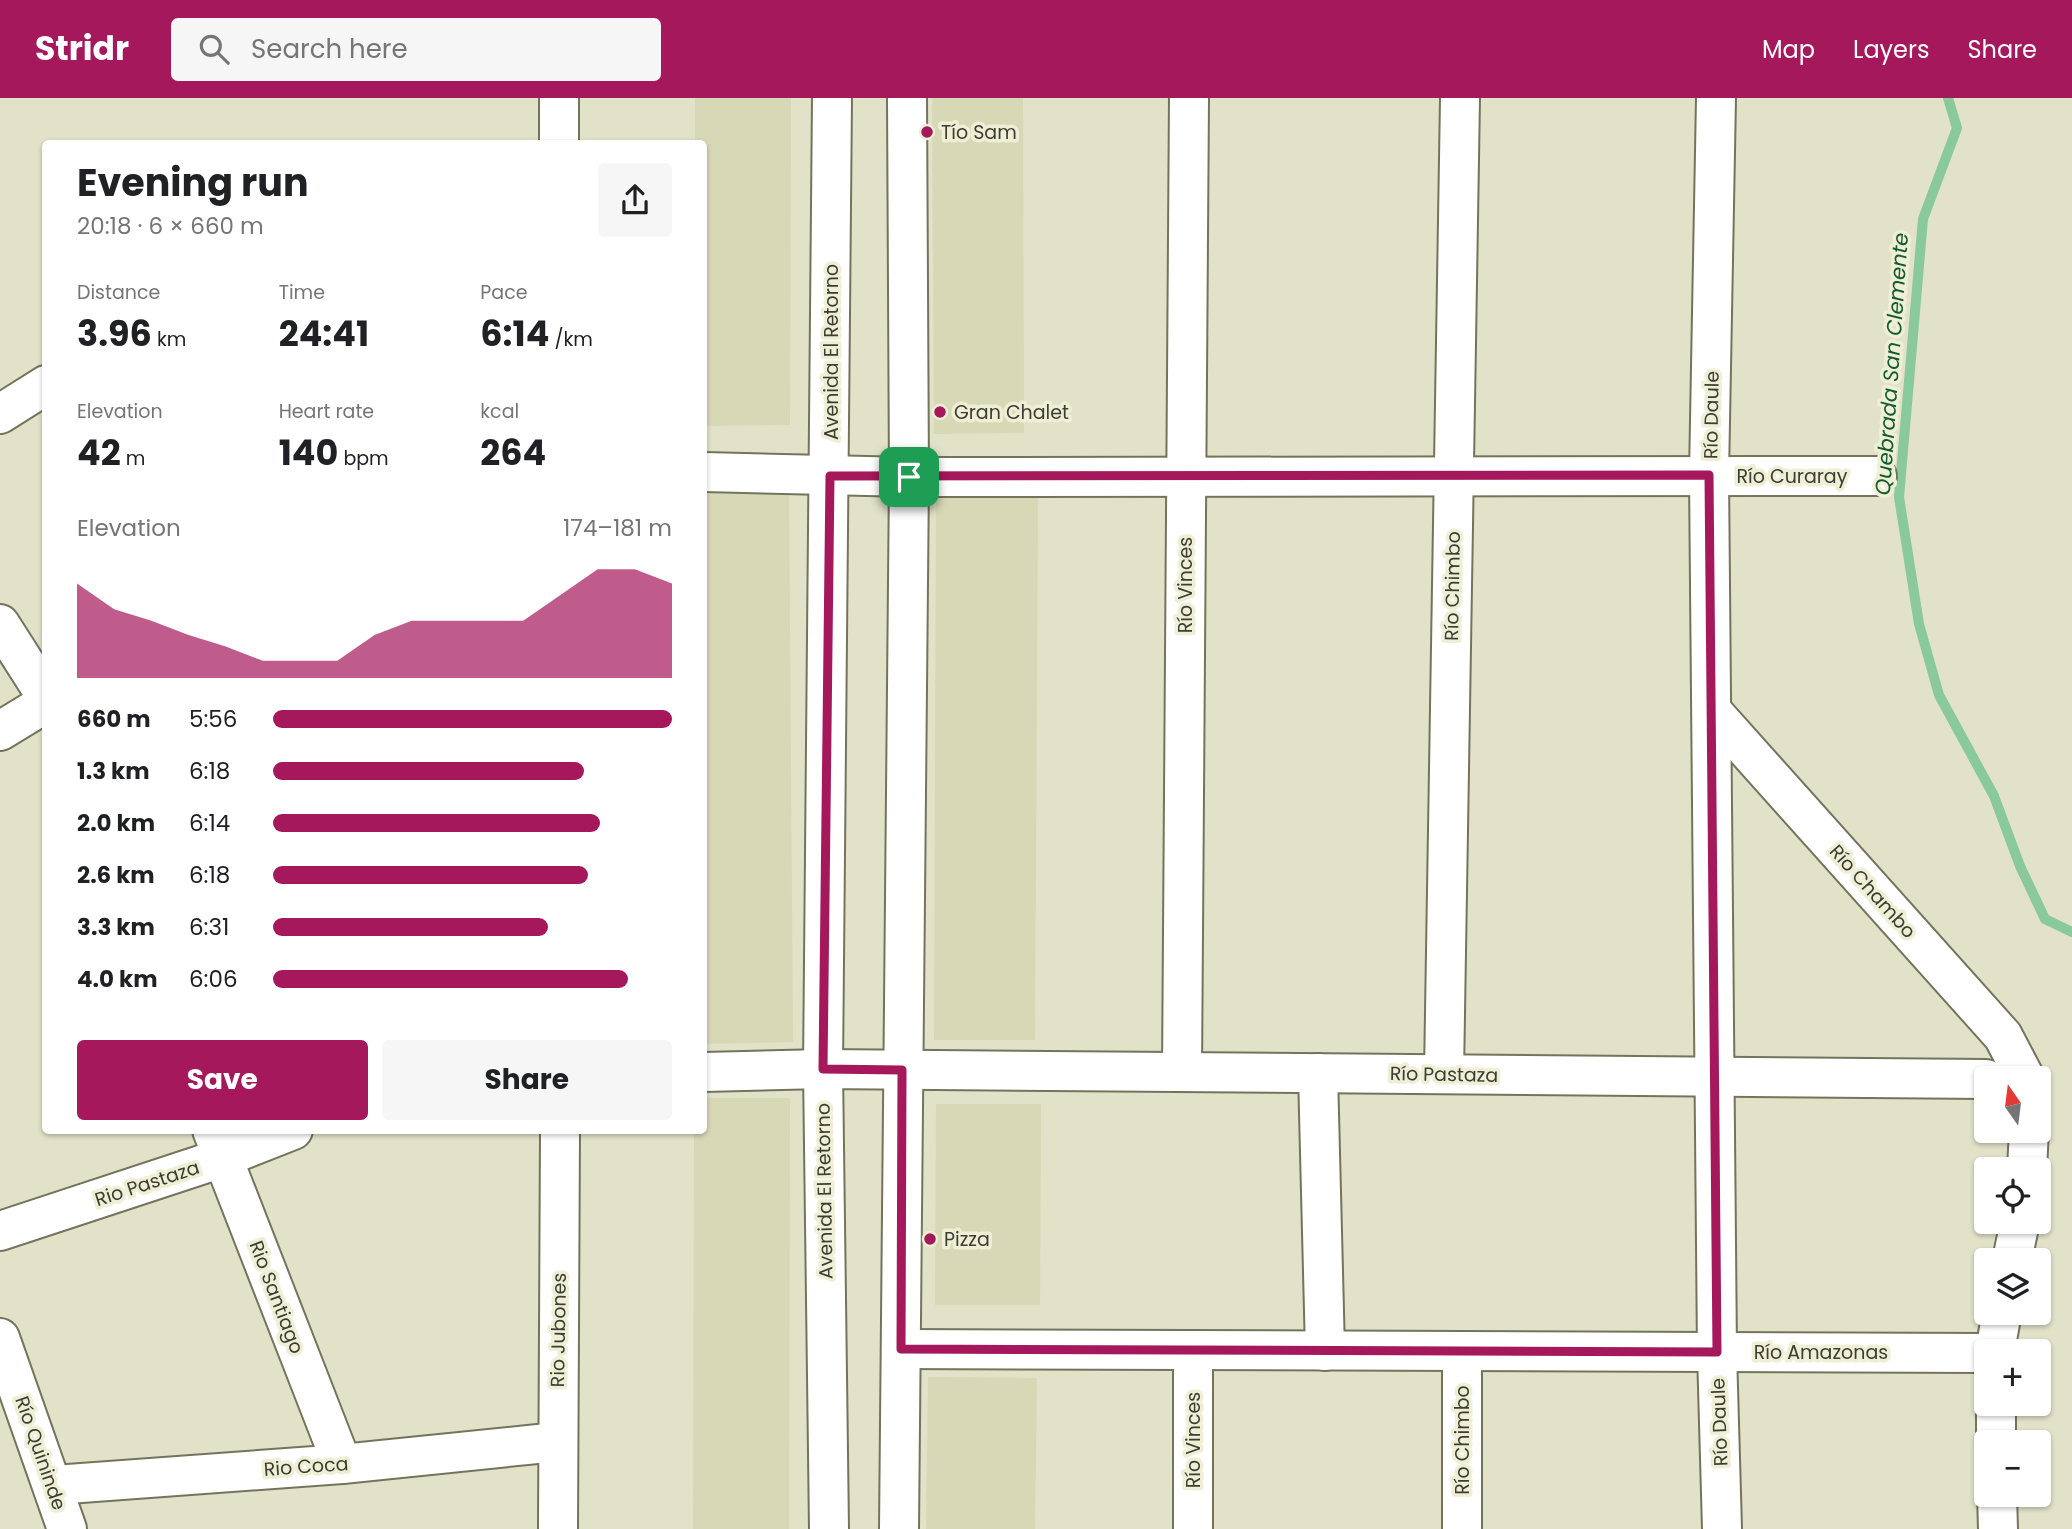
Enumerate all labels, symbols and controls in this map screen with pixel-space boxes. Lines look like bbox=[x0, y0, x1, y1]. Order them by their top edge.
search box bbox=[171, 18, 661, 81]
text: Stridr bbox=[35, 25, 129, 72]
icon: search bbox=[195, 30, 233, 68]
text: Search here bbox=[251, 31, 408, 67]
text: Map bbox=[1762, 33, 1815, 66]
text: Layers bbox=[1853, 33, 1929, 66]
text: Share bbox=[1967, 33, 2037, 66]
place label: Tío Sam bbox=[941, 119, 1017, 146]
marker: Tío Sam bbox=[919, 124, 935, 140]
text: Evening run bbox=[77, 156, 309, 209]
button: share bbox=[598, 163, 672, 237]
text: 20:18 · 6 × 660 m bbox=[77, 210, 264, 242]
water label: Quebrada San Clemente bbox=[1868, 232, 1915, 496]
street label: Avenida El Retorno bbox=[818, 264, 845, 440]
text: Distance bbox=[77, 279, 160, 306]
text: Time bbox=[279, 279, 325, 306]
text: Pace bbox=[480, 279, 528, 306]
text: 3.96 bbox=[77, 309, 152, 358]
text: 24:41 bbox=[279, 309, 369, 358]
text: 6:14 bbox=[480, 309, 549, 358]
text: km bbox=[152, 326, 186, 353]
text: /km bbox=[549, 326, 593, 353]
street label: Río Daule bbox=[1697, 371, 1726, 459]
text: Elevation bbox=[77, 398, 163, 425]
text: Heart rate bbox=[279, 398, 374, 425]
text: kcal bbox=[480, 398, 519, 425]
place label: Gran Chalet bbox=[954, 399, 1069, 426]
marker: Gran Chalet bbox=[932, 404, 948, 420]
text: 42 bbox=[77, 428, 121, 477]
text: 140 bbox=[279, 428, 338, 477]
text: 264 bbox=[480, 428, 546, 477]
text: m bbox=[121, 445, 145, 472]
text: bpm bbox=[338, 445, 389, 472]
pin bbox=[879, 447, 939, 507]
icon: arrive bbox=[890, 458, 928, 496]
street label: Río Curaray bbox=[1737, 463, 1848, 490]
text: Elevation bbox=[77, 512, 181, 544]
text: 174–181 m bbox=[563, 512, 672, 544]
street label: Río Chimbo bbox=[1438, 531, 1467, 641]
street label: Río Vinces bbox=[1172, 537, 1199, 633]
text: 660 m bbox=[77, 703, 151, 735]
text: 5:56 bbox=[189, 703, 237, 735]
text: 1.3 km bbox=[77, 755, 150, 787]
text: 6:18 bbox=[189, 755, 230, 787]
text: 2.0 km bbox=[77, 807, 155, 839]
text: 6:14 bbox=[189, 807, 230, 839]
street label: Río Chambo bbox=[1823, 839, 1922, 944]
text: 2.6 km bbox=[77, 859, 155, 891]
text: 6:18 bbox=[189, 859, 230, 891]
text: 3.3 km bbox=[77, 911, 155, 943]
text: 6:31 bbox=[189, 911, 229, 943]
text: 4.0 km bbox=[77, 963, 158, 995]
text: 6:06 bbox=[189, 963, 238, 995]
button: Save bbox=[77, 1040, 368, 1120]
button: Share bbox=[382, 1040, 672, 1120]
street label: Río Pastaza bbox=[1390, 1060, 1498, 1089]
north arrow bbox=[1974, 1066, 2051, 1143]
map controls bbox=[1974, 1066, 2051, 1507]
street label: Avenida El Retorno bbox=[809, 1103, 840, 1279]
street label: Rio Pastaza bbox=[91, 1154, 203, 1213]
button: locate bbox=[1974, 1157, 2051, 1234]
place label: Pizza bbox=[944, 1226, 990, 1253]
marker: Pizza bbox=[922, 1231, 938, 1247]
street label: Rio Santiago bbox=[243, 1237, 310, 1358]
button: layers bbox=[1974, 1248, 2051, 1325]
street label: Rio Jubones bbox=[544, 1273, 573, 1388]
street label: Río Amazonas bbox=[1754, 1339, 1888, 1366]
button: + bbox=[1974, 1339, 2051, 1416]
street label: Río Daule bbox=[1704, 1377, 1735, 1467]
street label: Río Chimbo bbox=[1449, 1385, 1476, 1495]
street label: Río Vinces bbox=[1180, 1392, 1207, 1488]
street label: Río Quininde bbox=[8, 1393, 73, 1514]
button: − bbox=[1974, 1430, 2051, 1507]
street label: Rio Coca bbox=[263, 1450, 349, 1483]

